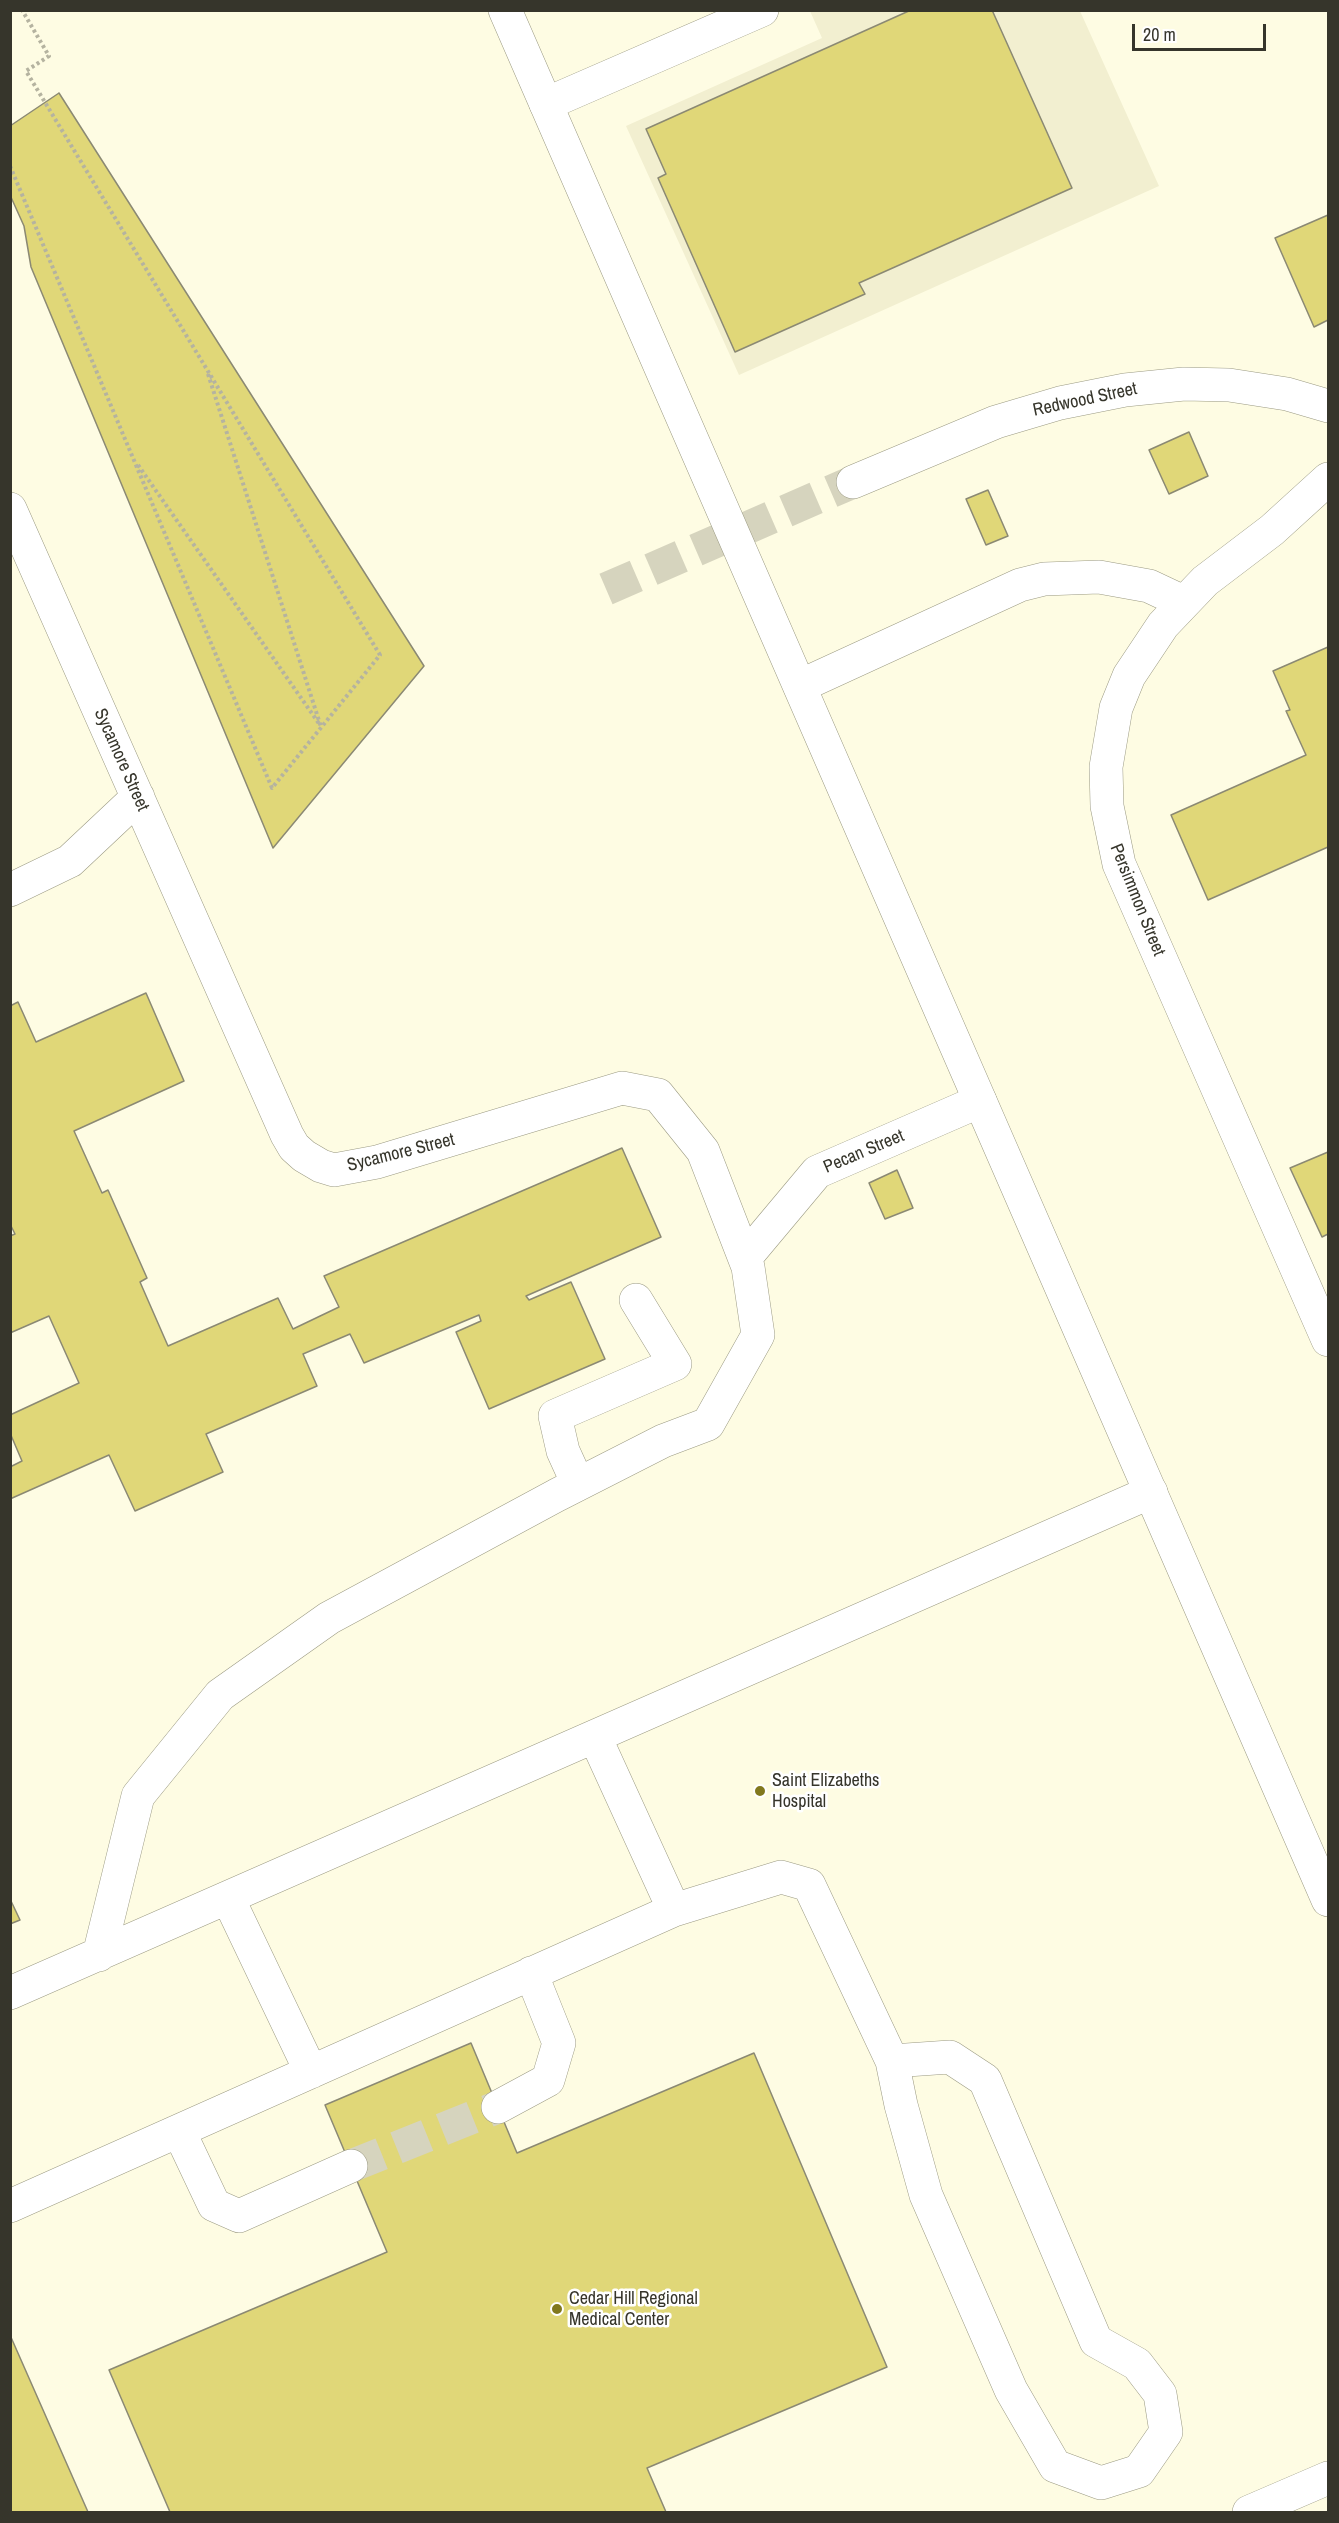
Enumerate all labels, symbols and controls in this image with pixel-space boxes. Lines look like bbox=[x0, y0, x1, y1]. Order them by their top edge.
scale bar bbox=[1135, 12, 1268, 50]
text: 20 m bbox=[1143, 22, 1176, 47]
street label: Redwood Street bbox=[1031, 378, 1139, 422]
street label: Sycamore Street bbox=[89, 705, 153, 815]
street label: Persimmon Street bbox=[1105, 841, 1169, 959]
street label: Pecan Street bbox=[821, 1125, 907, 1179]
street label: Sycamore Street bbox=[345, 1129, 457, 1177]
place label: Saint Elizabeths Hospital bbox=[772, 1770, 879, 1812]
marker: Saint Elizabeths Hospital bbox=[753, 1784, 767, 1798]
place label: Cedar Hill Regional Medical Center bbox=[569, 2288, 698, 2330]
marker: Cedar Hill Regional Medical Center bbox=[550, 2302, 564, 2316]

